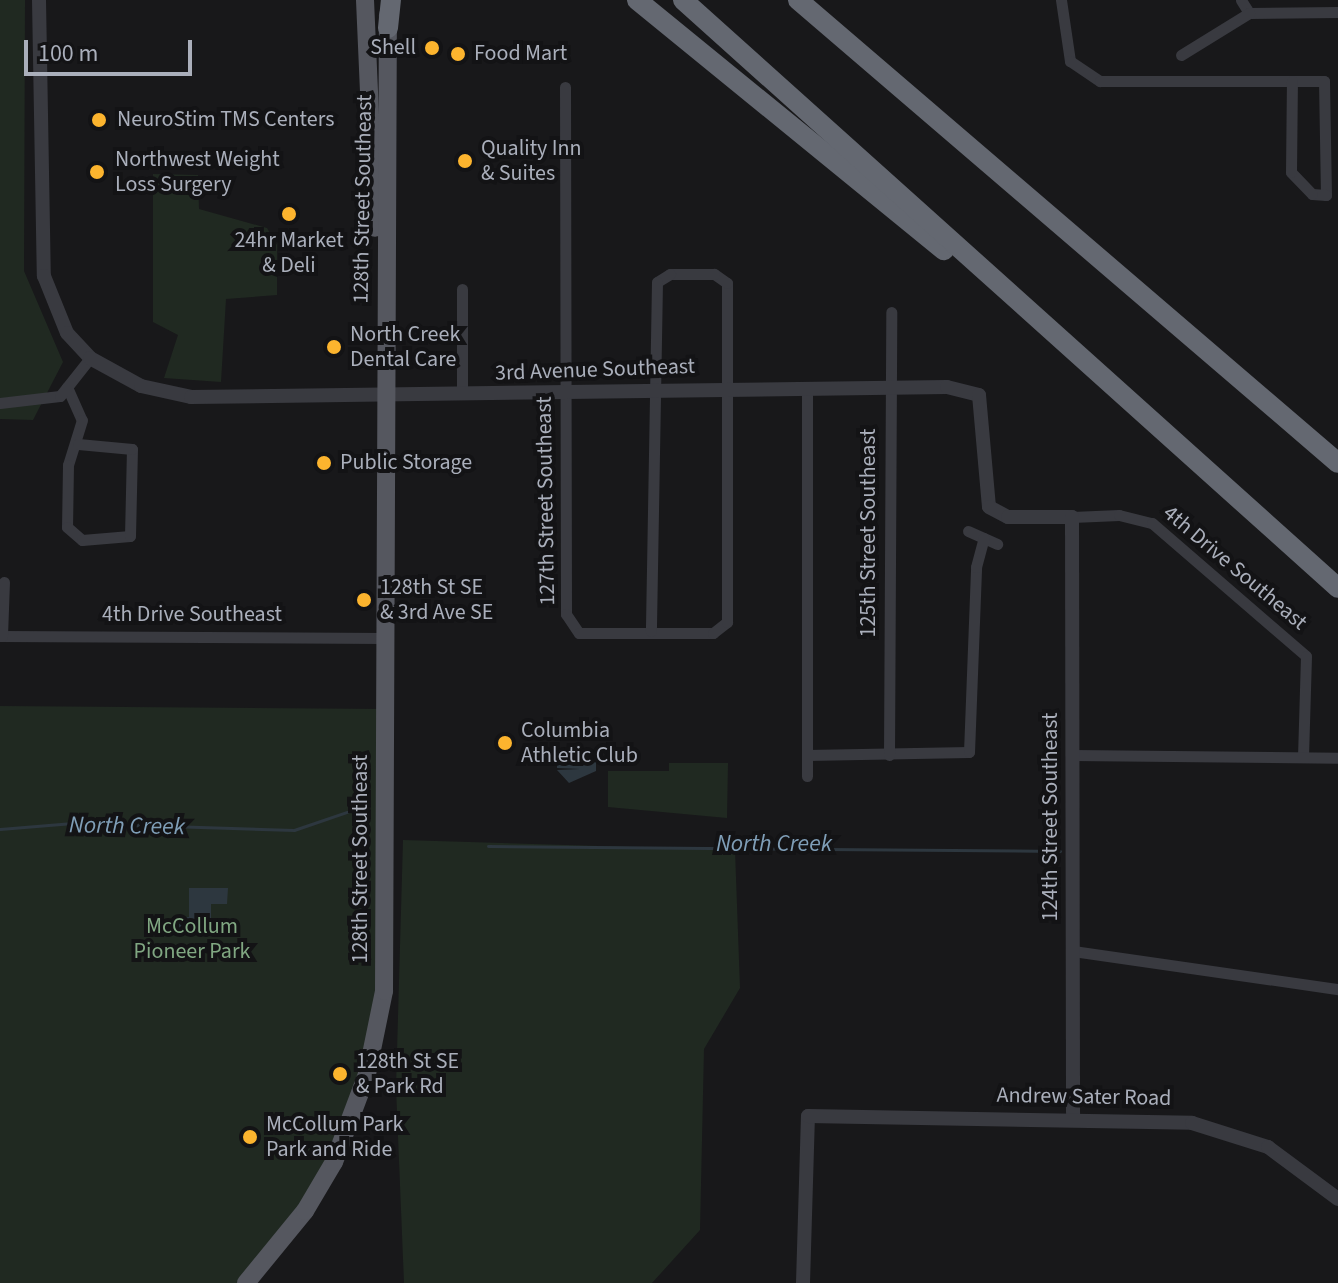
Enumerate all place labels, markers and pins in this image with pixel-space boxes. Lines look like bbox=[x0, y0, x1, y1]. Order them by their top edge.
place label: Shell bbox=[370, 35, 416, 61]
marker: Shell bbox=[423, 39, 441, 57]
place label: Food Mart bbox=[474, 41, 567, 67]
marker: Food Mart bbox=[449, 45, 467, 63]
place label: NeuroStim TMS Centers bbox=[117, 107, 334, 133]
marker: NeuroStim TMS Centers bbox=[88, 109, 110, 131]
place label: Quality Inn & Suites bbox=[481, 135, 582, 186]
place label: Northwest Weight Loss Surgery bbox=[115, 146, 280, 198]
marker: Quality Inn & Suites bbox=[456, 152, 474, 170]
marker: Northwest Weight Loss Surgery bbox=[86, 161, 108, 183]
marker: 24hr Market & Deli bbox=[280, 205, 298, 223]
place label: 24hr Market & Deli bbox=[234, 227, 344, 278]
place label: North Creek Dental Care bbox=[350, 321, 460, 372]
marker: North Creek Dental Care bbox=[325, 338, 343, 356]
place label: Public Storage bbox=[340, 450, 472, 476]
marker: Public Storage bbox=[315, 454, 333, 472]
place label: 128th St SE & 3rd Ave SE bbox=[380, 574, 493, 626]
marker: 128th St SE & 3rd Ave SE bbox=[355, 591, 373, 609]
place label: Columbia Athletic Club bbox=[521, 717, 638, 768]
marker: Columbia Athletic Club bbox=[496, 734, 514, 752]
place label: 128th St SE & Park Rd bbox=[356, 1048, 459, 1100]
marker: 128th St SE & Park Rd bbox=[331, 1065, 349, 1083]
place label: McCollum Park Park and Ride bbox=[266, 1111, 403, 1162]
marker: McCollum Park Park and Ride bbox=[241, 1128, 259, 1146]

